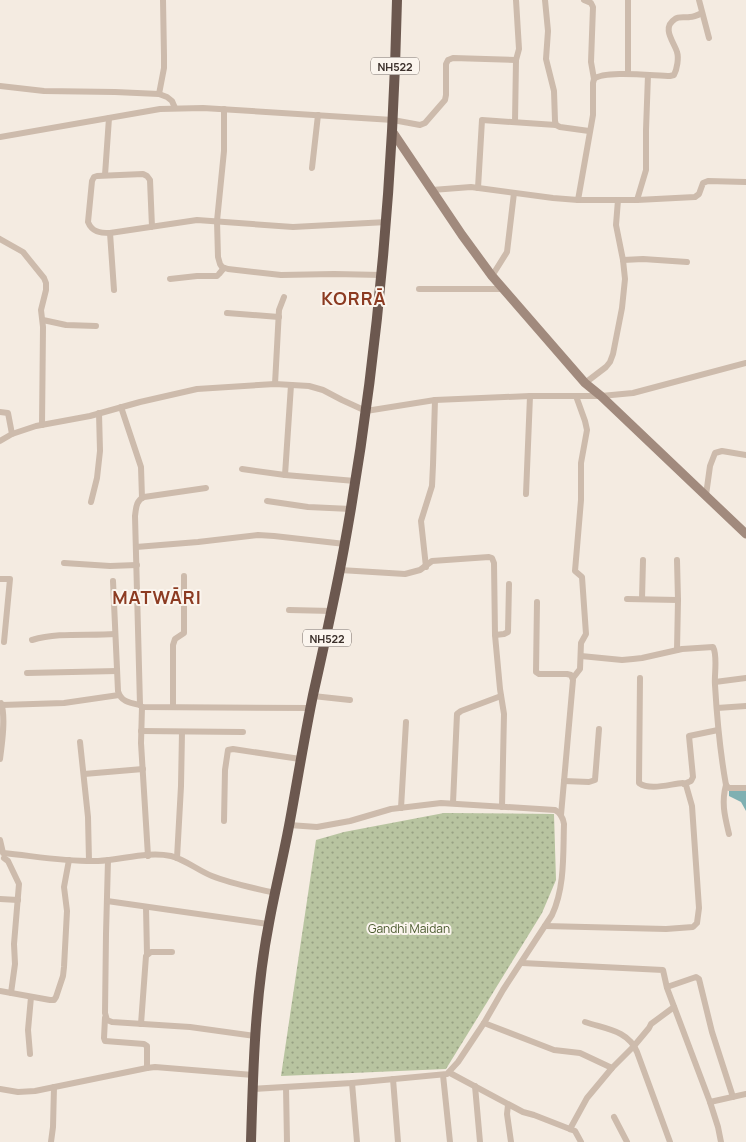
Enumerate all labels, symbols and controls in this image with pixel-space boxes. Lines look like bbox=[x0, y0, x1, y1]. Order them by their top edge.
road number: NH522 bbox=[371, 58, 419, 74]
district label: KORRĀ bbox=[321, 286, 387, 310]
district label: MATWĀRI bbox=[112, 585, 202, 609]
road number: NH522 bbox=[303, 630, 351, 646]
park label: Gandhi Maidan bbox=[368, 920, 450, 937]

